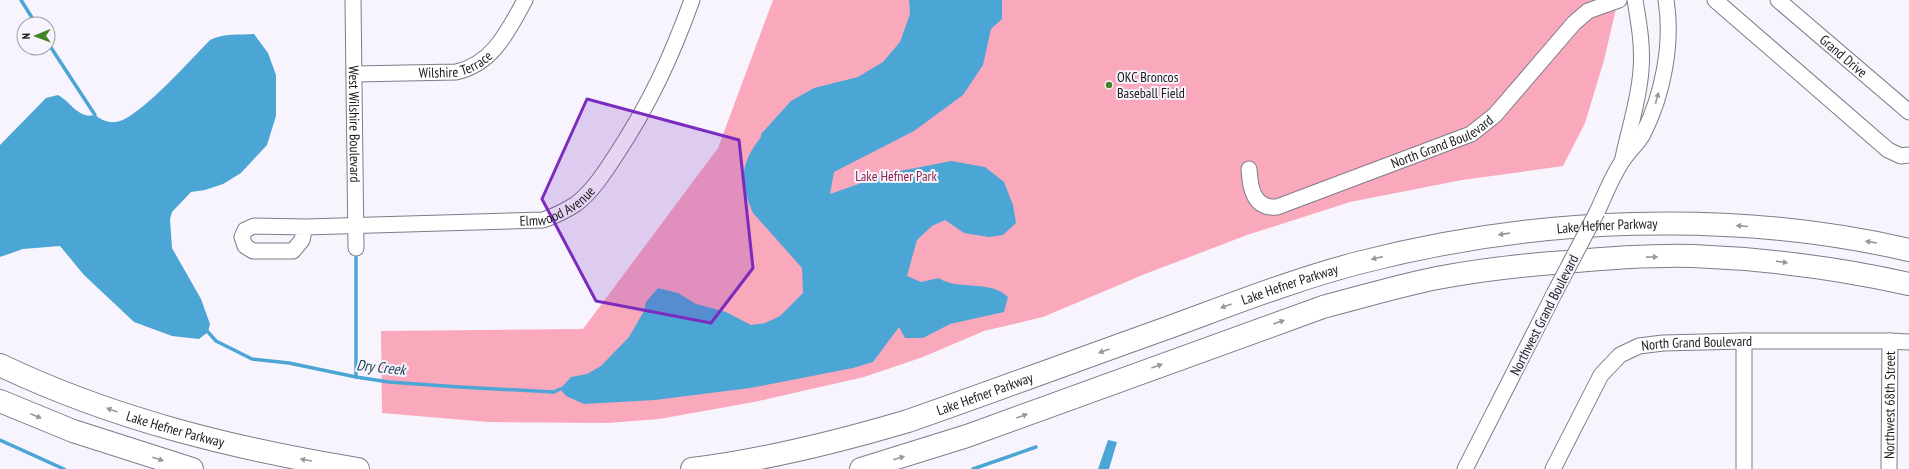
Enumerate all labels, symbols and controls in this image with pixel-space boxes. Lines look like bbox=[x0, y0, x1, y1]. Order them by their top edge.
north arrow bbox=[16, 16, 56, 56]
street label: Grand Drive bbox=[1816, 31, 1871, 81]
text: N bbox=[19, 33, 33, 39]
street label: Wilshire Terrace bbox=[419, 47, 496, 82]
street label: West Wilshire Boulevard bbox=[345, 65, 364, 183]
place label: OKC Broncos Baseball Field bbox=[1117, 68, 1185, 102]
marker: OKC Broncos Baseball Field bbox=[1104, 80, 1114, 90]
one-way arrow bbox=[1654, 92, 1660, 104]
street label: North Grand Boulevard bbox=[1388, 111, 1497, 172]
park label: Lake Hefner Park bbox=[855, 167, 937, 185]
street label: Elmwood Avenue bbox=[519, 182, 599, 230]
street label: Lake Hefner Parkway bbox=[1556, 214, 1658, 237]
one-way arrow bbox=[1736, 222, 1748, 229]
one-way arrow bbox=[1498, 231, 1510, 237]
one-way arrow bbox=[1865, 239, 1877, 245]
street label: Northwest Grand Boulevard bbox=[1506, 252, 1582, 378]
one-way arrow bbox=[1646, 254, 1659, 260]
one-way arrow bbox=[1371, 256, 1383, 262]
one-way arrow bbox=[1776, 259, 1788, 265]
street label: Lake Hefner Parkway bbox=[1239, 260, 1341, 309]
one-way arrow bbox=[1220, 303, 1232, 309]
one-way arrow bbox=[1273, 319, 1285, 325]
street label: North Grand Boulevard bbox=[1640, 332, 1752, 355]
one-way arrow bbox=[1098, 348, 1110, 354]
street label: Northwest 68th Street bbox=[1880, 351, 1899, 459]
water label: Dry Creek bbox=[356, 355, 409, 379]
one-way arrow bbox=[1151, 363, 1163, 369]
street label: Lake Hefner Parkway bbox=[934, 368, 1036, 419]
one-way arrow bbox=[106, 407, 118, 413]
street label: Lake Hefner Parkway bbox=[124, 407, 227, 451]
one-way arrow bbox=[30, 413, 42, 419]
one-way arrow bbox=[1016, 413, 1028, 419]
one-way arrow bbox=[893, 455, 905, 461]
one-way arrow bbox=[153, 457, 165, 463]
one-way arrow bbox=[299, 457, 312, 463]

